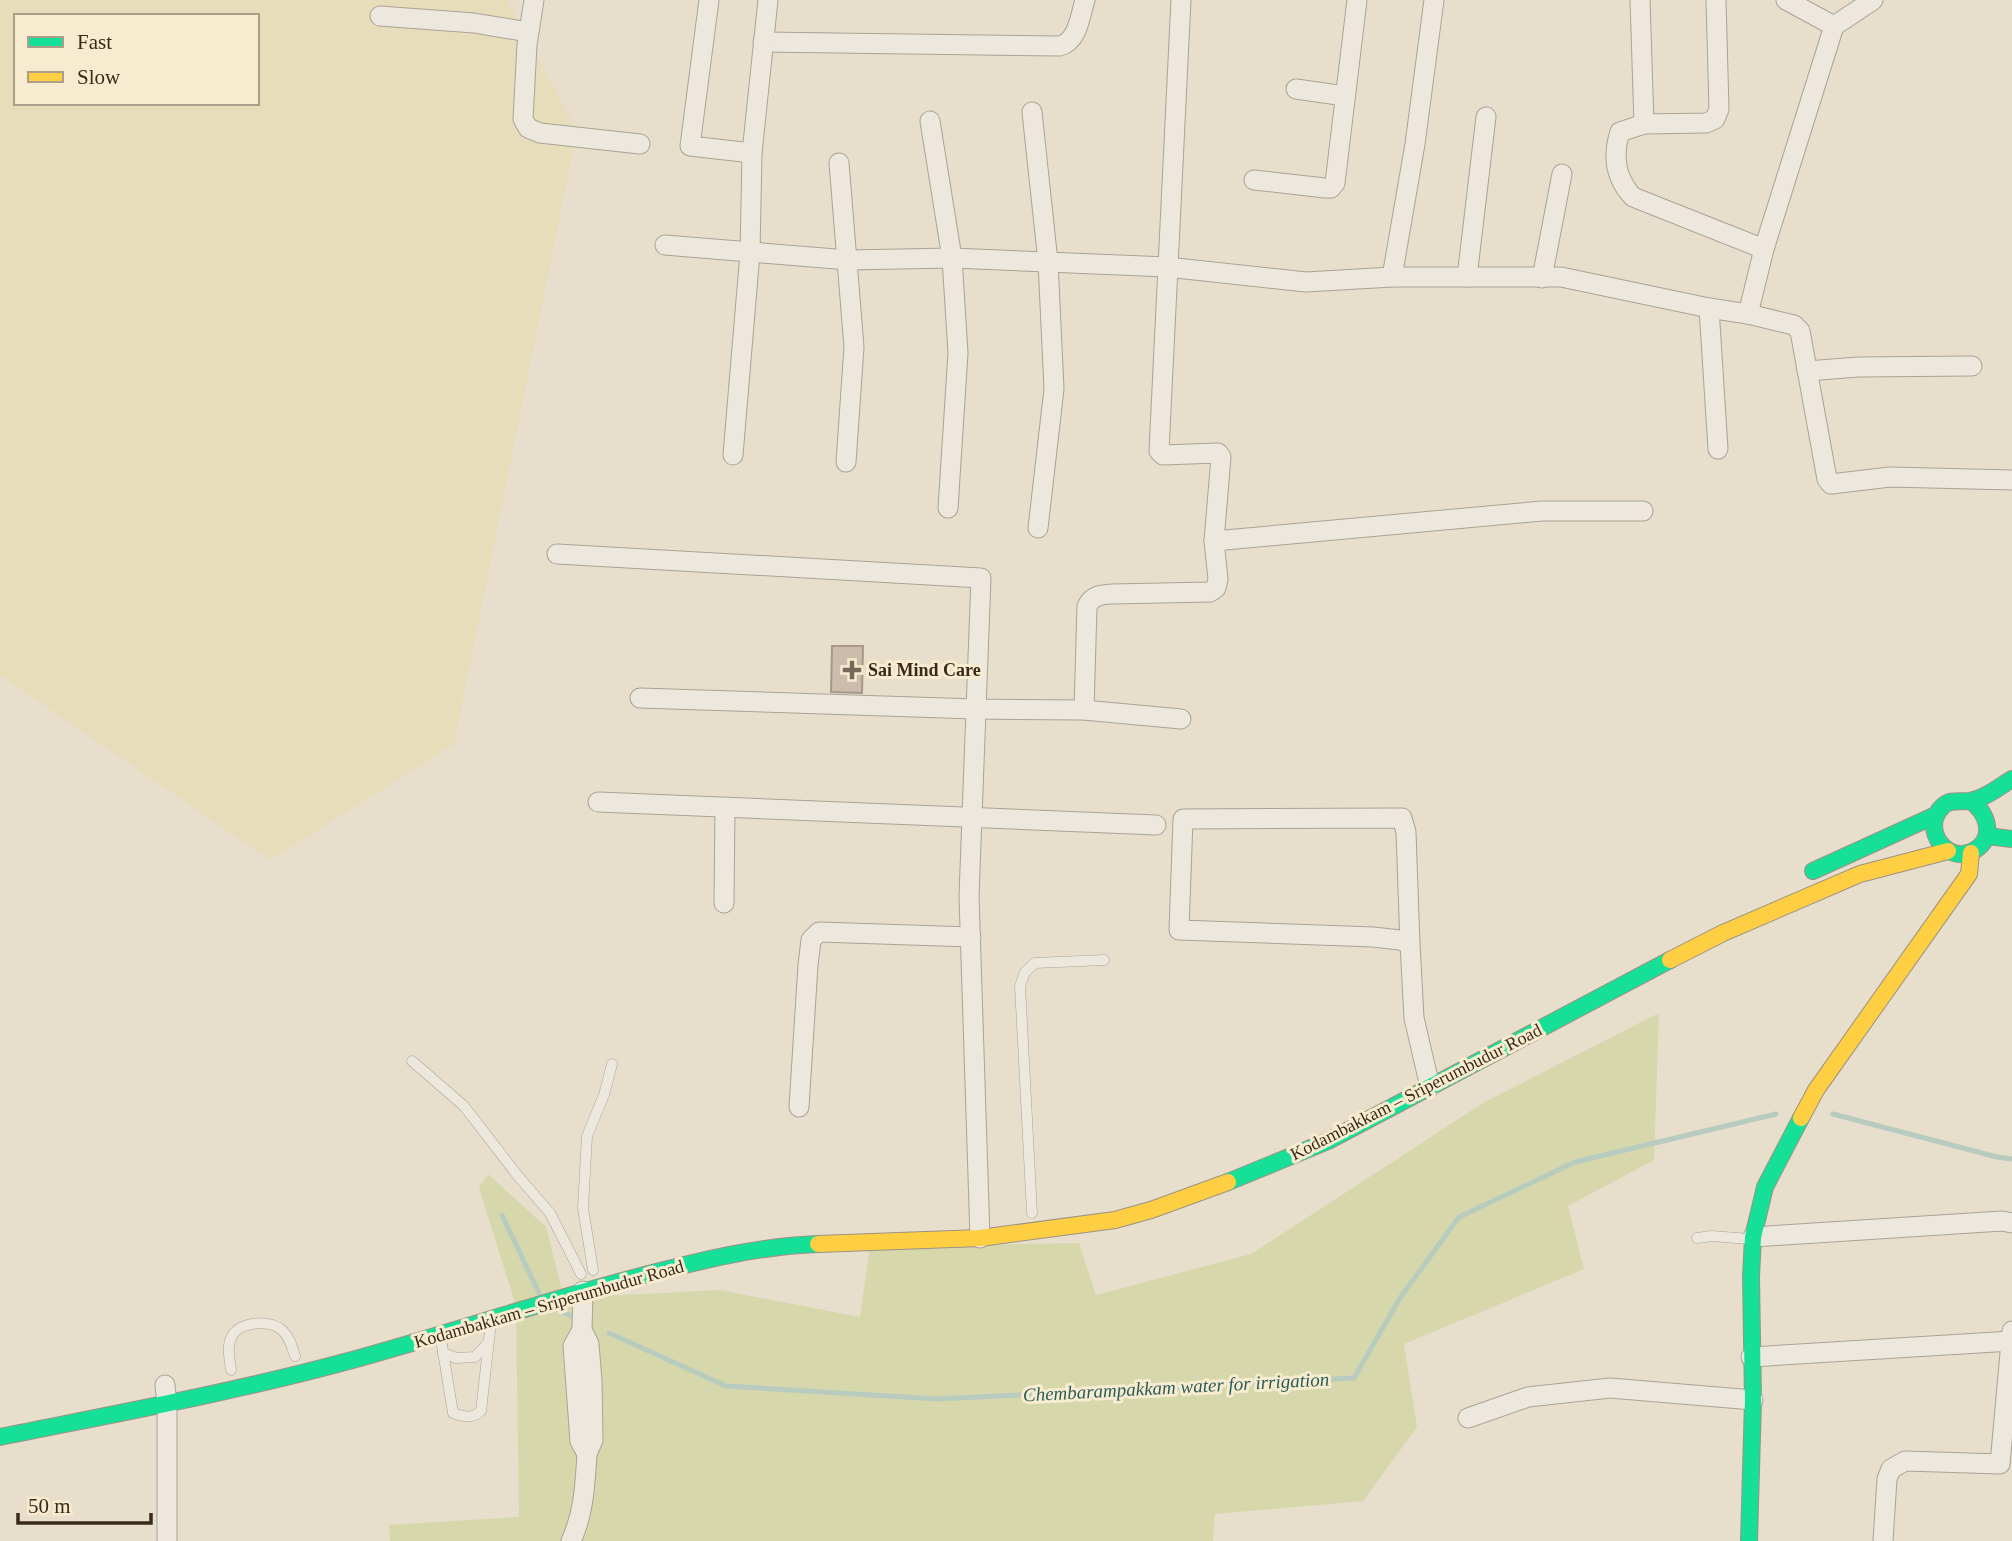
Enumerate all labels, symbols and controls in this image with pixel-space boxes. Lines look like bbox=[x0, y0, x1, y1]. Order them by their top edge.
legend bbox=[14, 14, 259, 105]
text: Fast bbox=[77, 30, 112, 54]
text: Slow bbox=[77, 65, 121, 89]
marker: Sai Mind Care bbox=[842, 660, 862, 680]
place label: Sai Mind Care bbox=[868, 660, 981, 680]
street label: Kodambakkam – Sriperumbudur Road bbox=[1287, 1020, 1545, 1164]
street label: Kodambakkam – Sriperumbudur Road bbox=[412, 1256, 686, 1352]
water label: Chembarampakkam water for irrigation bbox=[1022, 1368, 1330, 1406]
scale bar bbox=[18, 1482, 150, 1526]
text: 50 m bbox=[28, 1494, 71, 1518]

